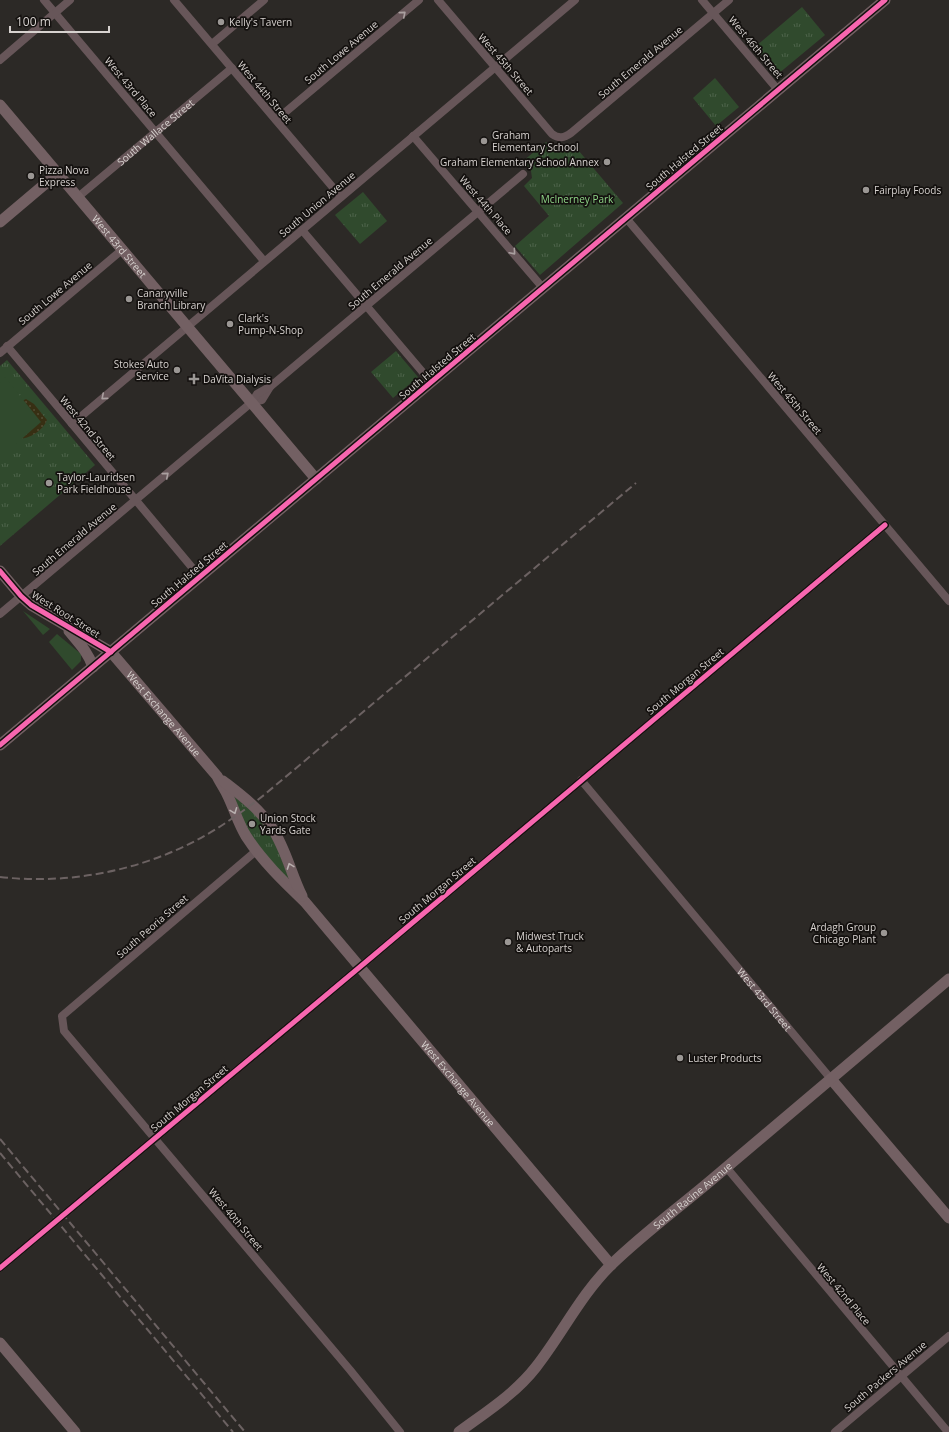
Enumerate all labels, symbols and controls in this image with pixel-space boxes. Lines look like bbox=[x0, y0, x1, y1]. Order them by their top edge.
scale bar bbox=[10, 8, 109, 34]
one-way arrow bbox=[398, 12, 405, 19]
text: 100 m bbox=[16, 13, 51, 30]
street label: West 46th Street bbox=[726, 13, 787, 81]
place label: Kelly's Tavern bbox=[229, 15, 292, 29]
marker: Kelly's Tavern bbox=[216, 17, 226, 27]
street label: South Lowe Avenue bbox=[301, 17, 381, 87]
street label: South Emerald Avenue bbox=[595, 22, 685, 101]
street label: West 45th Street bbox=[475, 30, 537, 98]
street label: West 43rd Place bbox=[102, 54, 161, 120]
street label: West 44th Street bbox=[235, 58, 296, 126]
street label: South Wallace Street bbox=[114, 96, 197, 168]
street label: South Halsted Street bbox=[643, 121, 726, 193]
place label: Graham Elementary School bbox=[492, 128, 578, 154]
marker: Graham Elementary School bbox=[479, 136, 489, 146]
place label: Graham Elementary School Annex bbox=[440, 155, 600, 169]
marker: Graham Elementary School Annex bbox=[602, 157, 612, 167]
place label: Pizza Nova Express bbox=[39, 163, 89, 189]
street label: South Union Avenue bbox=[276, 168, 358, 240]
marker: Pizza Nova Express bbox=[26, 171, 36, 181]
street label: West 44th Place bbox=[456, 172, 516, 238]
place label: Fairplay Foods bbox=[874, 183, 941, 197]
marker: Fairplay Foods bbox=[861, 185, 871, 195]
park label: McInerney Park bbox=[541, 192, 614, 206]
street label: West 43rd Street bbox=[89, 212, 150, 281]
street label: South Emerald Avenue bbox=[345, 233, 435, 312]
one-way arrow bbox=[508, 247, 516, 255]
street label: South Lowe Avenue bbox=[15, 258, 95, 328]
place label: Canaryville Branch Library bbox=[137, 286, 206, 312]
marker: Canaryville Branch Library bbox=[124, 294, 134, 304]
place label: Clark's Pump-N-Shop bbox=[238, 311, 303, 337]
marker: Clark's Pump-N-Shop bbox=[225, 319, 235, 329]
street label: South Halsted Street bbox=[396, 330, 479, 402]
place label: Stokes Auto Service bbox=[114, 357, 169, 383]
marker: Stokes Auto Service bbox=[172, 365, 182, 375]
street label: West 45th Street bbox=[765, 369, 826, 437]
place label: DaVita Dialysis bbox=[203, 372, 271, 386]
marker: DaVita Dialysis bbox=[188, 373, 200, 385]
one-way arrow bbox=[102, 392, 109, 399]
street label: West 42nd Street bbox=[57, 393, 119, 463]
place label: Taylor-Lauridsen Park Fieldhouse bbox=[57, 470, 135, 496]
one-way arrow bbox=[161, 472, 168, 479]
marker: Taylor-Lauridsen Park Fieldhouse bbox=[44, 478, 54, 488]
street label: South Emerald Avenue bbox=[29, 499, 119, 578]
street label: South Halsted Street bbox=[148, 538, 231, 610]
street label: West Root Street bbox=[29, 587, 103, 641]
street label: South Morgan Street bbox=[643, 644, 727, 717]
street label: West Exchange Avenue bbox=[123, 668, 204, 759]
one-way arrow bbox=[229, 807, 237, 814]
place label: Union Stock Yards Gate bbox=[260, 811, 317, 837]
marker: Union Stock Yards Gate bbox=[247, 819, 257, 829]
street label: South Morgan Street bbox=[395, 853, 479, 926]
one-way arrow bbox=[286, 863, 294, 870]
street label: South Peoria Street bbox=[113, 891, 191, 961]
place label: Ardagh Group Chicago Plant bbox=[810, 920, 876, 946]
marker: Ardagh Group Chicago Plant bbox=[879, 928, 889, 938]
place label: Midwest Truck & Autoparts bbox=[516, 929, 584, 955]
marker: Midwest Truck & Autoparts bbox=[503, 937, 513, 947]
street label: West 43rd Street bbox=[734, 965, 795, 1034]
street label: West Exchange Avenue bbox=[418, 1038, 498, 1130]
place label: Luster Products bbox=[688, 1051, 762, 1065]
marker: Luster Products bbox=[675, 1053, 685, 1063]
street label: South Morgan Street bbox=[147, 1061, 231, 1134]
street label: South Racine Avenue bbox=[650, 1159, 735, 1232]
street label: West 40th Street bbox=[206, 1185, 267, 1253]
street label: West 42nd Place bbox=[814, 1260, 874, 1328]
street label: South Packers Avenue bbox=[841, 1337, 929, 1415]

